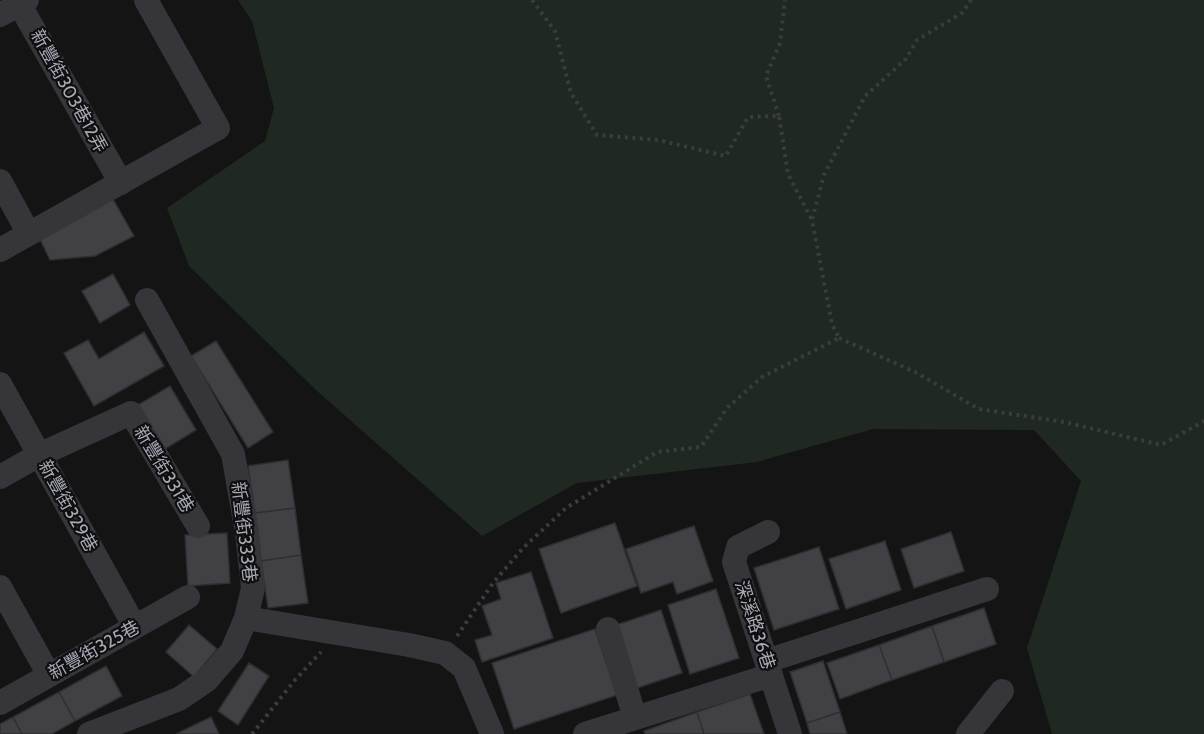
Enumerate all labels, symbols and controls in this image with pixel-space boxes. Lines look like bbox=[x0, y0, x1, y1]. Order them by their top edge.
street label: 新豐街303巷12弄 bbox=[26, 26, 112, 156]
street label: 新豐街331巷 bbox=[130, 422, 198, 516]
street label: 新豐街329巷 bbox=[34, 456, 102, 556]
street label: 新豐街333巷 bbox=[227, 480, 261, 584]
street label: 深溪路36巷 bbox=[730, 578, 780, 672]
street label: 新豐街325巷 bbox=[45, 616, 143, 684]

